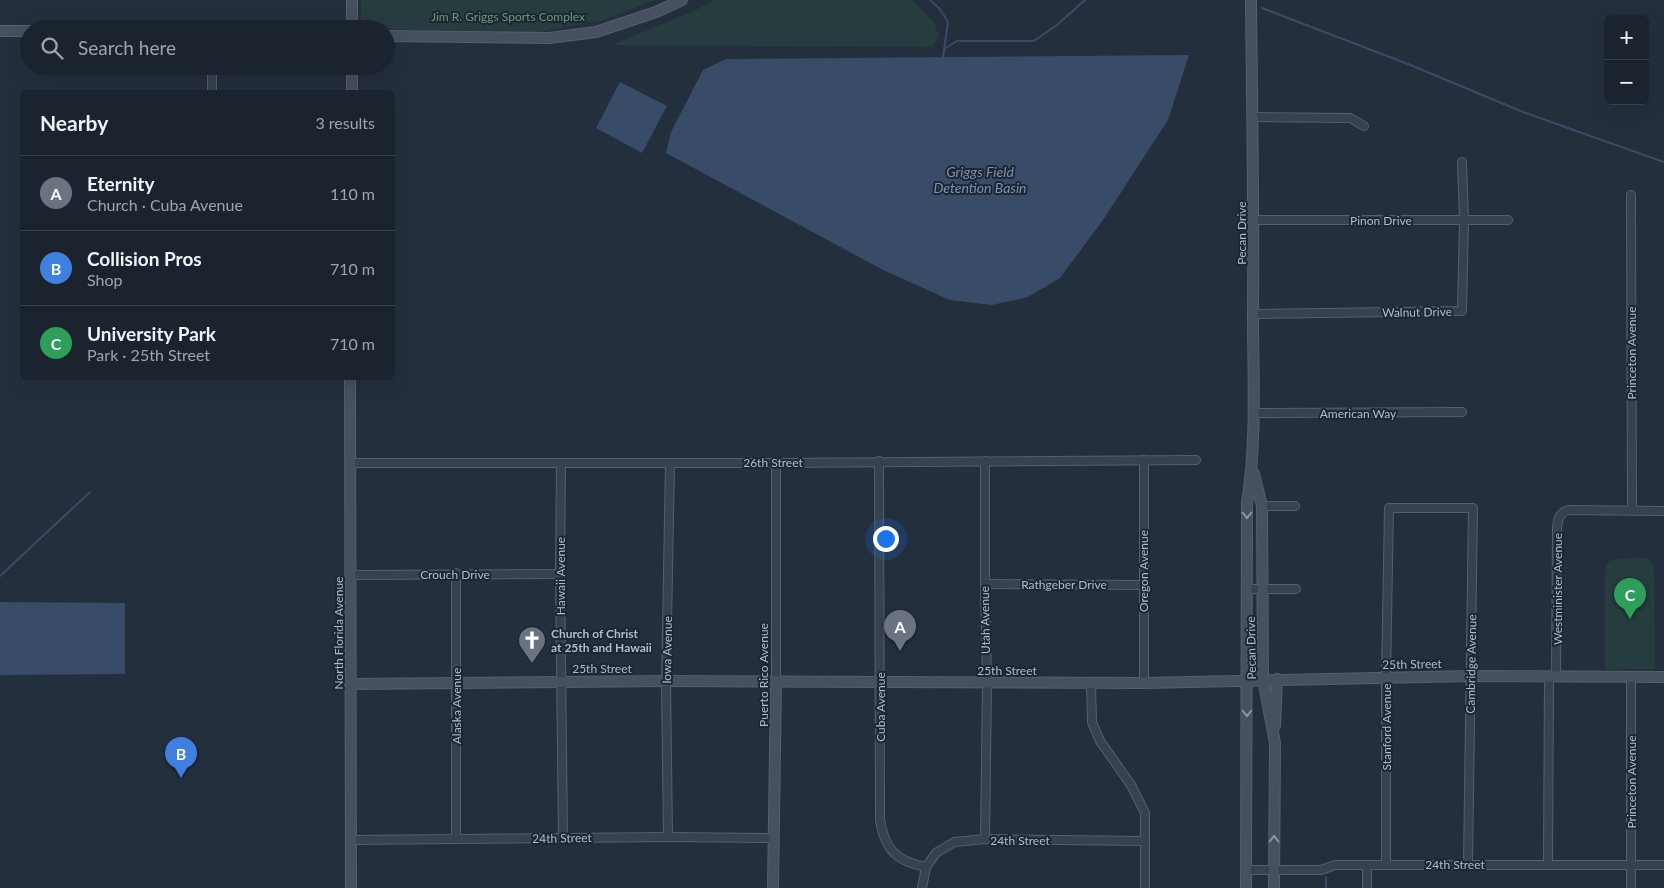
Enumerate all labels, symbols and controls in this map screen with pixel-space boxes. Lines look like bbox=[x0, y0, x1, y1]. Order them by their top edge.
park label: Jim R. Griggs Sports Complex bbox=[431, 9, 585, 24]
map controls bbox=[1604, 15, 1649, 105]
button: + bbox=[1604, 15, 1649, 60]
search box bbox=[20, 20, 395, 75]
icon: search bbox=[38, 34, 66, 62]
text: Search here bbox=[78, 36, 176, 59]
button: − bbox=[1604, 60, 1649, 105]
text: Nearby bbox=[40, 110, 108, 135]
text: 3 results bbox=[315, 113, 375, 132]
water label: Griggs Field Detention Basin bbox=[933, 163, 1027, 196]
text: Eternity bbox=[87, 172, 154, 195]
text: A bbox=[50, 184, 62, 203]
text: 110 m bbox=[330, 184, 375, 203]
text: Church · Cuba Avenue bbox=[87, 195, 243, 214]
street label: Pecan Drive bbox=[1234, 201, 1249, 265]
street label: Pinon Drive bbox=[1350, 213, 1412, 228]
text: Collision Pros bbox=[87, 247, 202, 270]
text: B bbox=[51, 259, 61, 278]
text: 710 m bbox=[330, 259, 375, 278]
text: Shop bbox=[87, 270, 123, 289]
street label: Walnut Drive bbox=[1382, 304, 1452, 320]
street label: Princeton Avenue bbox=[1624, 306, 1639, 400]
text: University Park bbox=[87, 322, 216, 345]
text: C bbox=[51, 334, 61, 353]
text: 710 m bbox=[330, 334, 375, 353]
text: Park · 25th Street bbox=[87, 345, 210, 364]
street label: American Way bbox=[1320, 406, 1397, 421]
street label: 26th Street bbox=[743, 455, 803, 470]
one-way arrow bbox=[1242, 512, 1252, 520]
your location bbox=[873, 526, 899, 552]
street label: Oregon Avenue bbox=[1136, 530, 1151, 612]
street label: Westminister Avenue bbox=[1550, 533, 1565, 645]
street label: Hawaii Avenue bbox=[553, 537, 568, 615]
street label: Crouch Drive bbox=[420, 567, 490, 582]
street label: North Florida Avenue bbox=[331, 577, 346, 689]
street label: Rathgeber Drive bbox=[1021, 577, 1107, 592]
pin: C bbox=[1614, 578, 1646, 619]
street label: Utah Avenue bbox=[977, 586, 993, 654]
pin: A bbox=[884, 610, 916, 651]
street label: Cambridge Avenue bbox=[1463, 614, 1479, 714]
street label: Iowa Avenue bbox=[659, 616, 675, 684]
street label: Pecan Drive bbox=[1243, 616, 1259, 680]
street label: Puerto Rico Avenue bbox=[756, 623, 771, 727]
church icon: Church of Christ at 25th and Hawaii bbox=[517, 625, 547, 664]
place label: Church of Christ at 25th and Hawaii bbox=[551, 626, 652, 655]
street label: 25th Street bbox=[1382, 656, 1443, 672]
street label: 25th Street bbox=[572, 661, 632, 676]
street label: 25th Street bbox=[977, 663, 1037, 678]
street label: Alaska Avenue bbox=[449, 668, 464, 744]
street label: Cuba Avenue bbox=[873, 672, 888, 742]
street label: Stanford Avenue bbox=[1379, 683, 1394, 771]
one-way arrow bbox=[1242, 710, 1252, 717]
street label: Princeton Avenue bbox=[1624, 735, 1639, 829]
pin: B bbox=[165, 737, 197, 778]
street label: 24th Street bbox=[532, 830, 593, 846]
street label: 24th Street bbox=[990, 833, 1050, 848]
one-way arrow bbox=[1269, 835, 1279, 843]
street label: 24th Street bbox=[1425, 857, 1485, 872]

